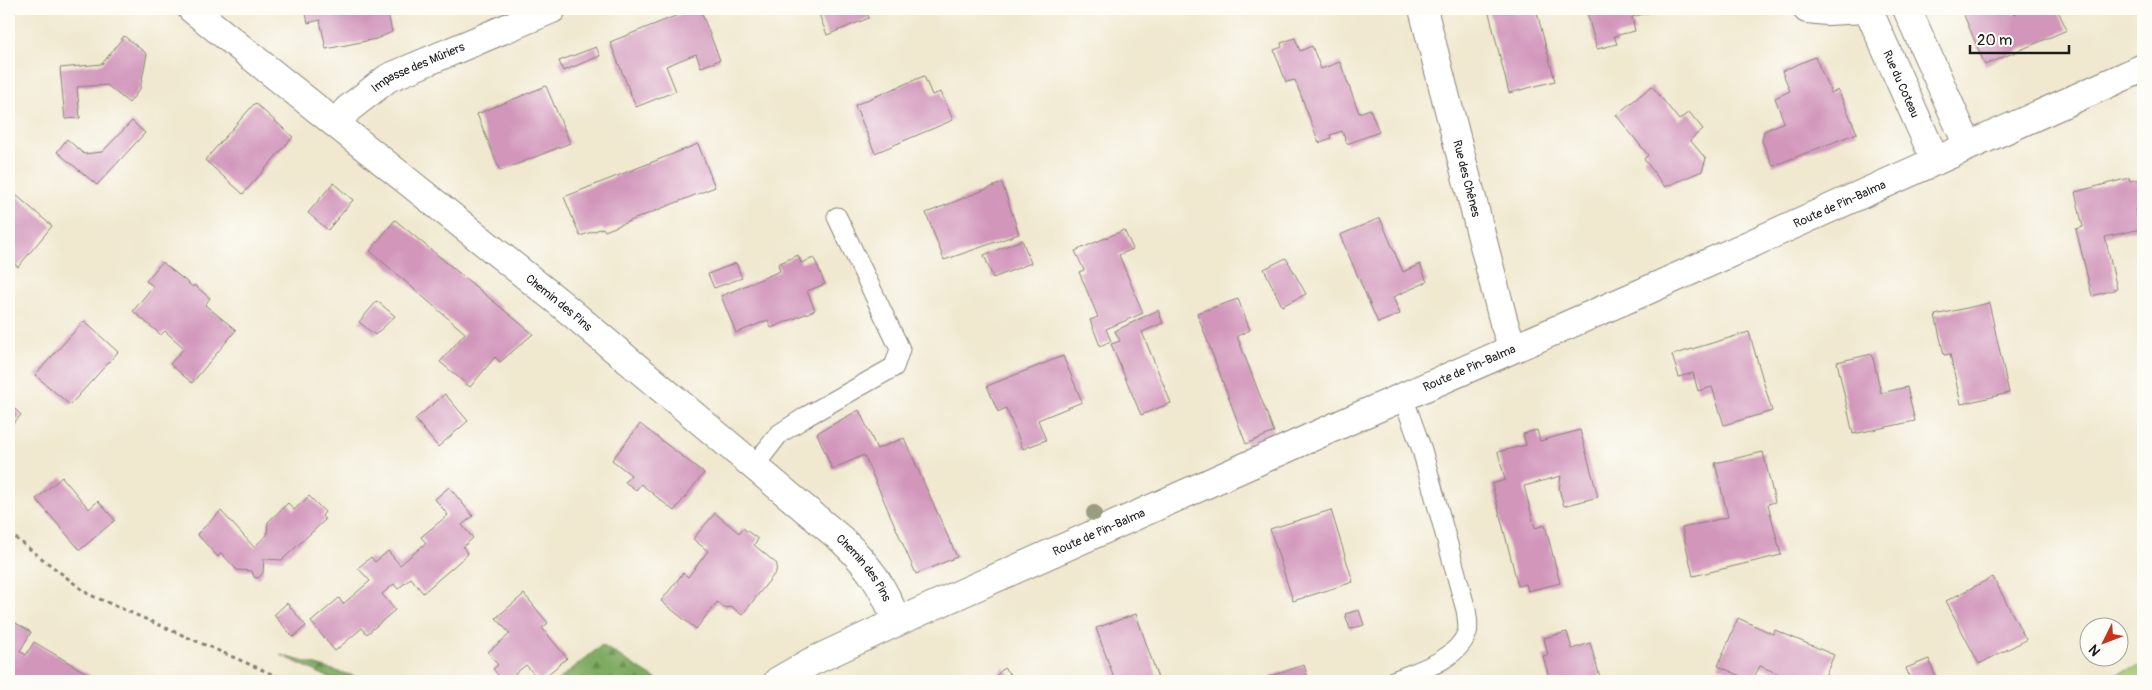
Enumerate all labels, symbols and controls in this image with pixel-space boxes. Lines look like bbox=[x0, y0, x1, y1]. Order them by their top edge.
scale bar bbox=[1970, 22, 2068, 54]
text: 20 m bbox=[1977, 31, 2012, 50]
street label: Impasse des Mûriers bbox=[368, 39, 467, 96]
street label: Rue du Coteau bbox=[1880, 48, 1923, 120]
street label: Rue des Chênes bbox=[1450, 138, 1484, 219]
street label: Route de Pin-Balma bbox=[1791, 177, 1888, 231]
street label: Chemin des Pins bbox=[523, 271, 596, 335]
street label: Route de Pin-Balma bbox=[1421, 341, 1518, 395]
street label: Route de Pin-Balma bbox=[1050, 505, 1148, 559]
street label: Chemin des Pins bbox=[833, 531, 895, 604]
north arrow bbox=[2080, 618, 2130, 668]
text: N bbox=[2085, 641, 2104, 660]

